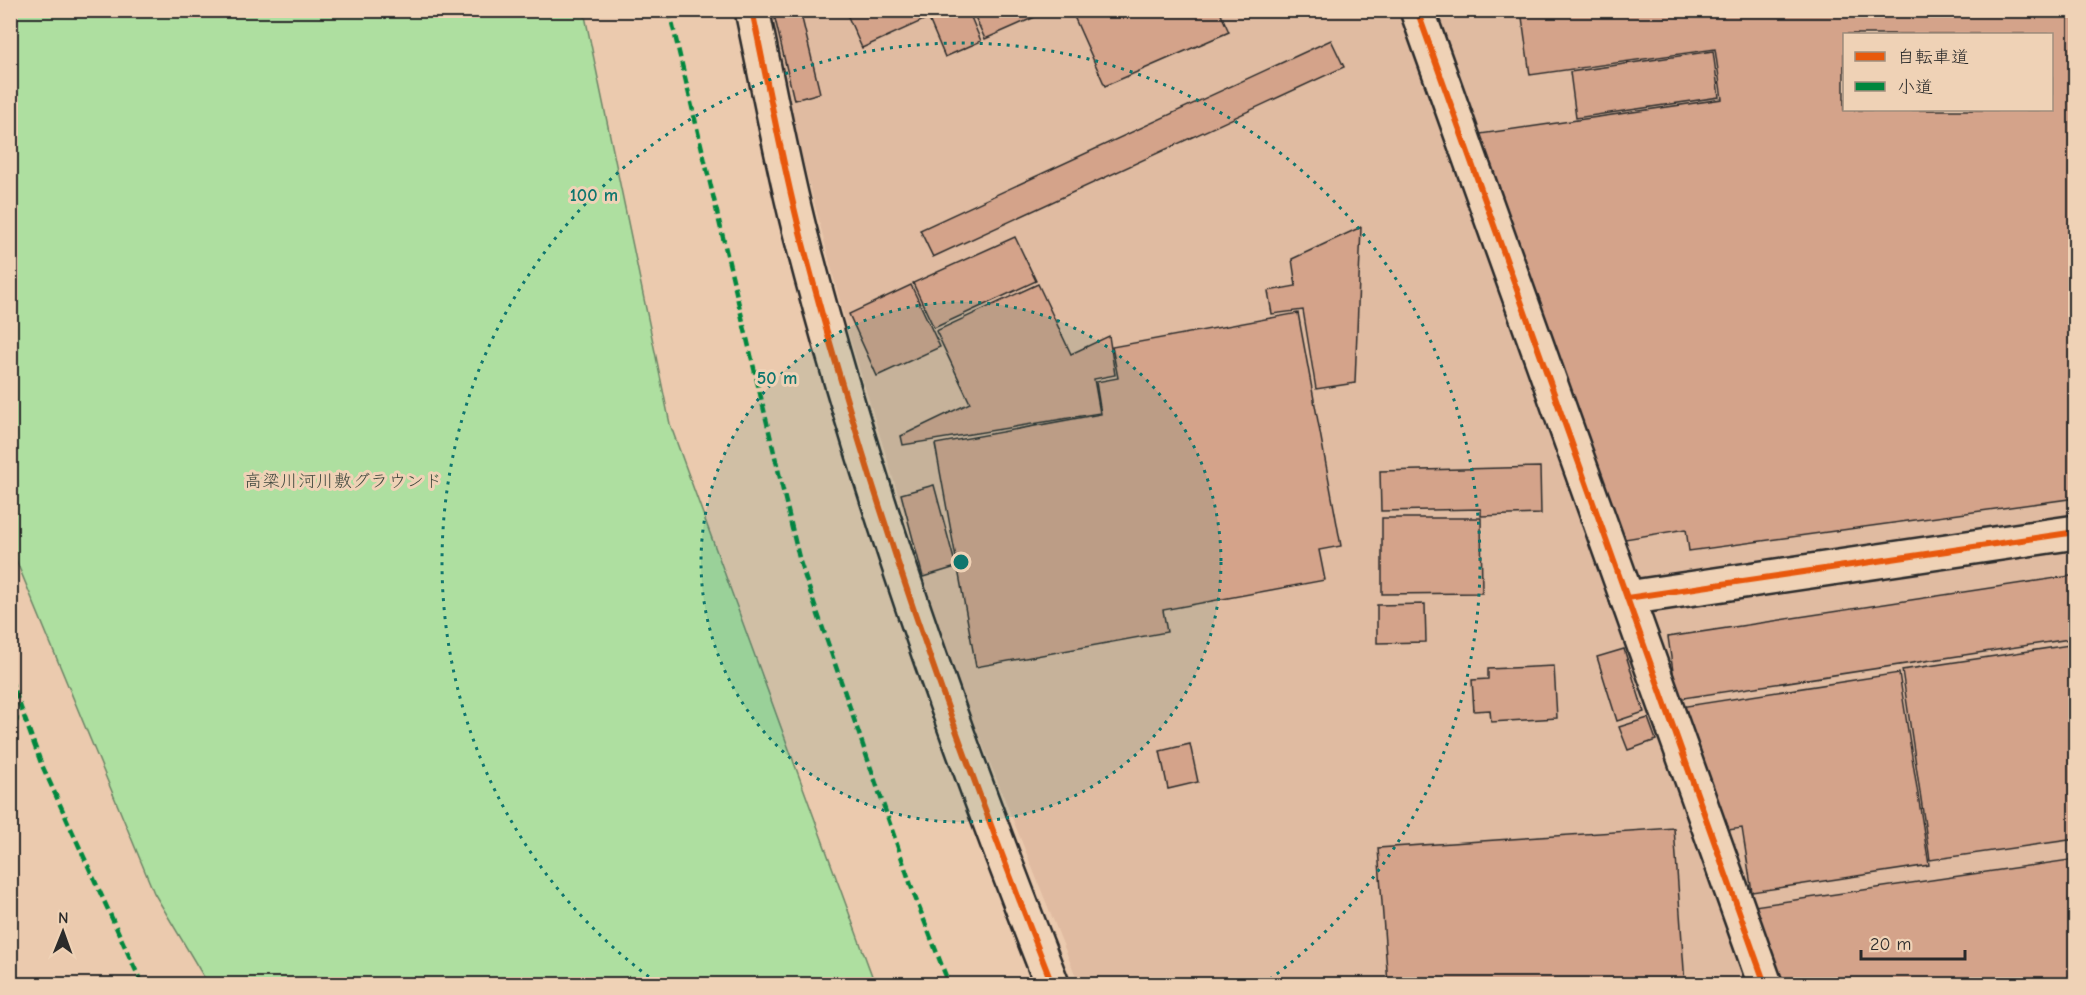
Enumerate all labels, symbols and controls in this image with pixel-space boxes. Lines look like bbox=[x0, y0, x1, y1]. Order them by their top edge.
legend bbox=[1843, 33, 2053, 111]
text: 自転車道 bbox=[1897, 47, 1969, 68]
text: 小道 bbox=[1897, 77, 1933, 98]
text: 100 m bbox=[570, 185, 618, 206]
text: 50 m bbox=[757, 368, 797, 389]
park label: 高梁川河川敷グラウンド bbox=[244, 471, 442, 492]
centre of rings bbox=[951, 552, 971, 572]
north arrow bbox=[33, 902, 93, 962]
text: N bbox=[58, 909, 69, 927]
scale bar bbox=[1861, 923, 1964, 961]
text: 20 m bbox=[1870, 934, 1911, 955]

